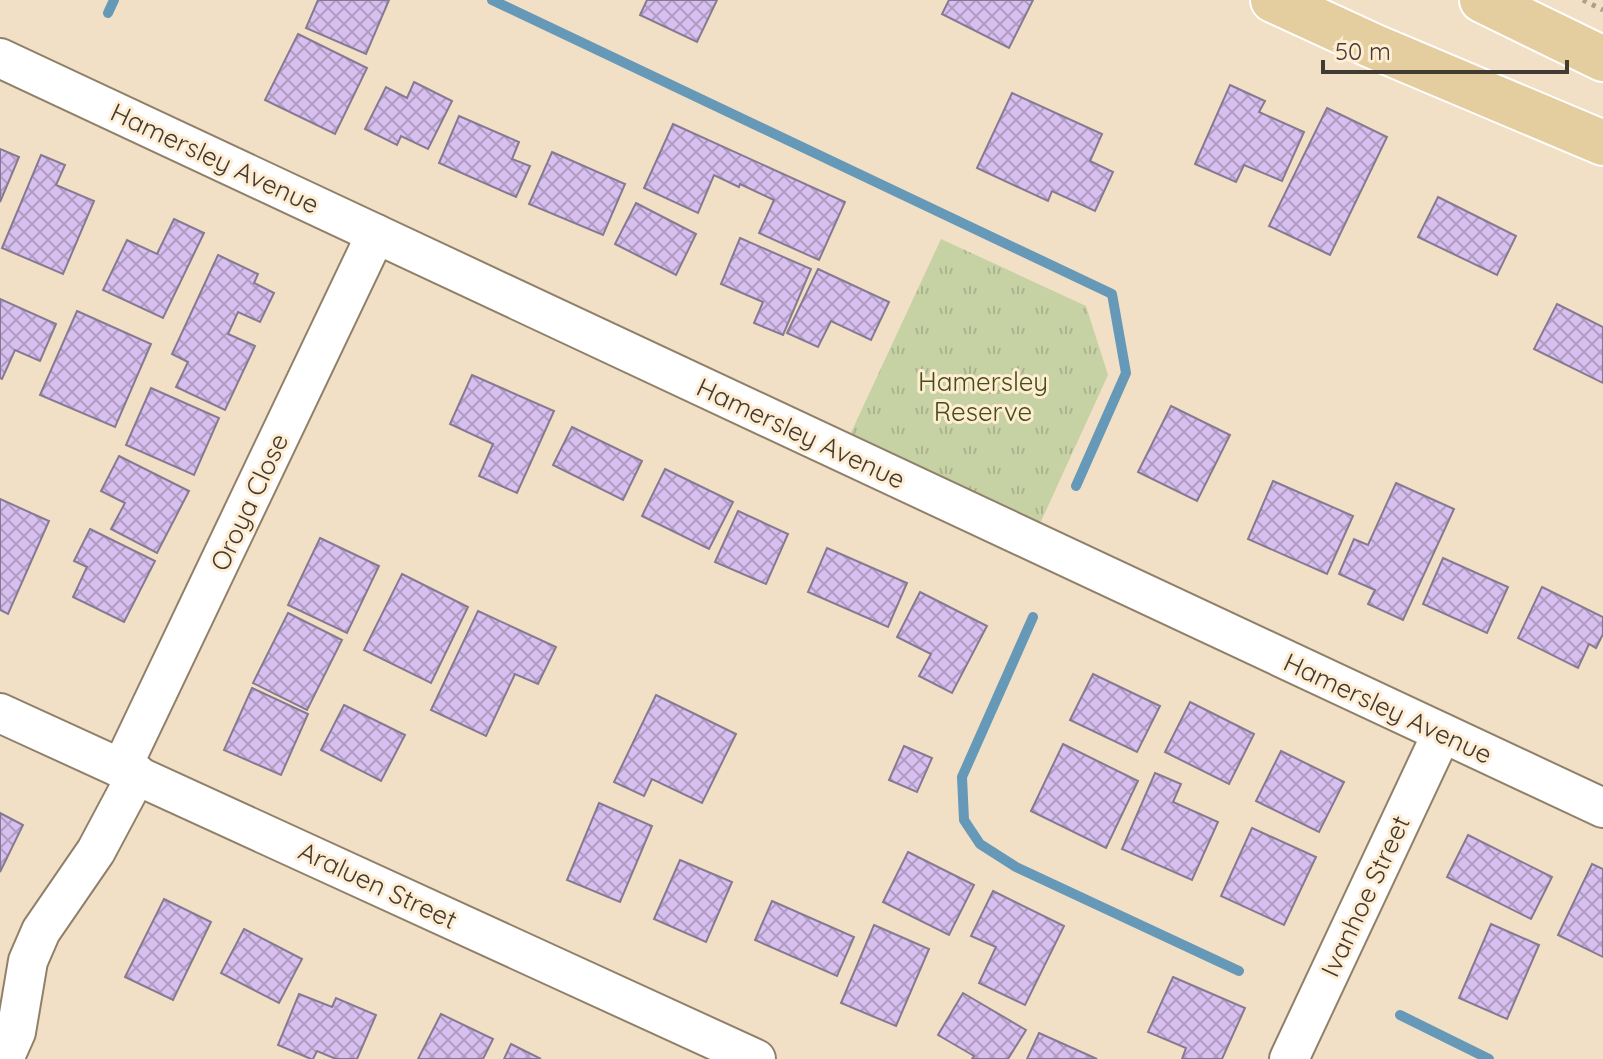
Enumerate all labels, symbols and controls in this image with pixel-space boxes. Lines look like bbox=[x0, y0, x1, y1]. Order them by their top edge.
scale bar bbox=[1323, 24, 1567, 74]
text: 50 m bbox=[1335, 36, 1391, 66]
street label: Hamersley Avenue bbox=[106, 95, 324, 221]
park label: Hamersley Reserve bbox=[918, 365, 1048, 428]
street label: Hamersley Avenue bbox=[692, 370, 910, 496]
street label: Oroya Close bbox=[203, 428, 295, 576]
street label: Hamersley Avenue bbox=[1279, 645, 1497, 771]
street label: Ivanhoe Street bbox=[1313, 810, 1417, 982]
street label: Araluen Street bbox=[294, 834, 462, 936]

